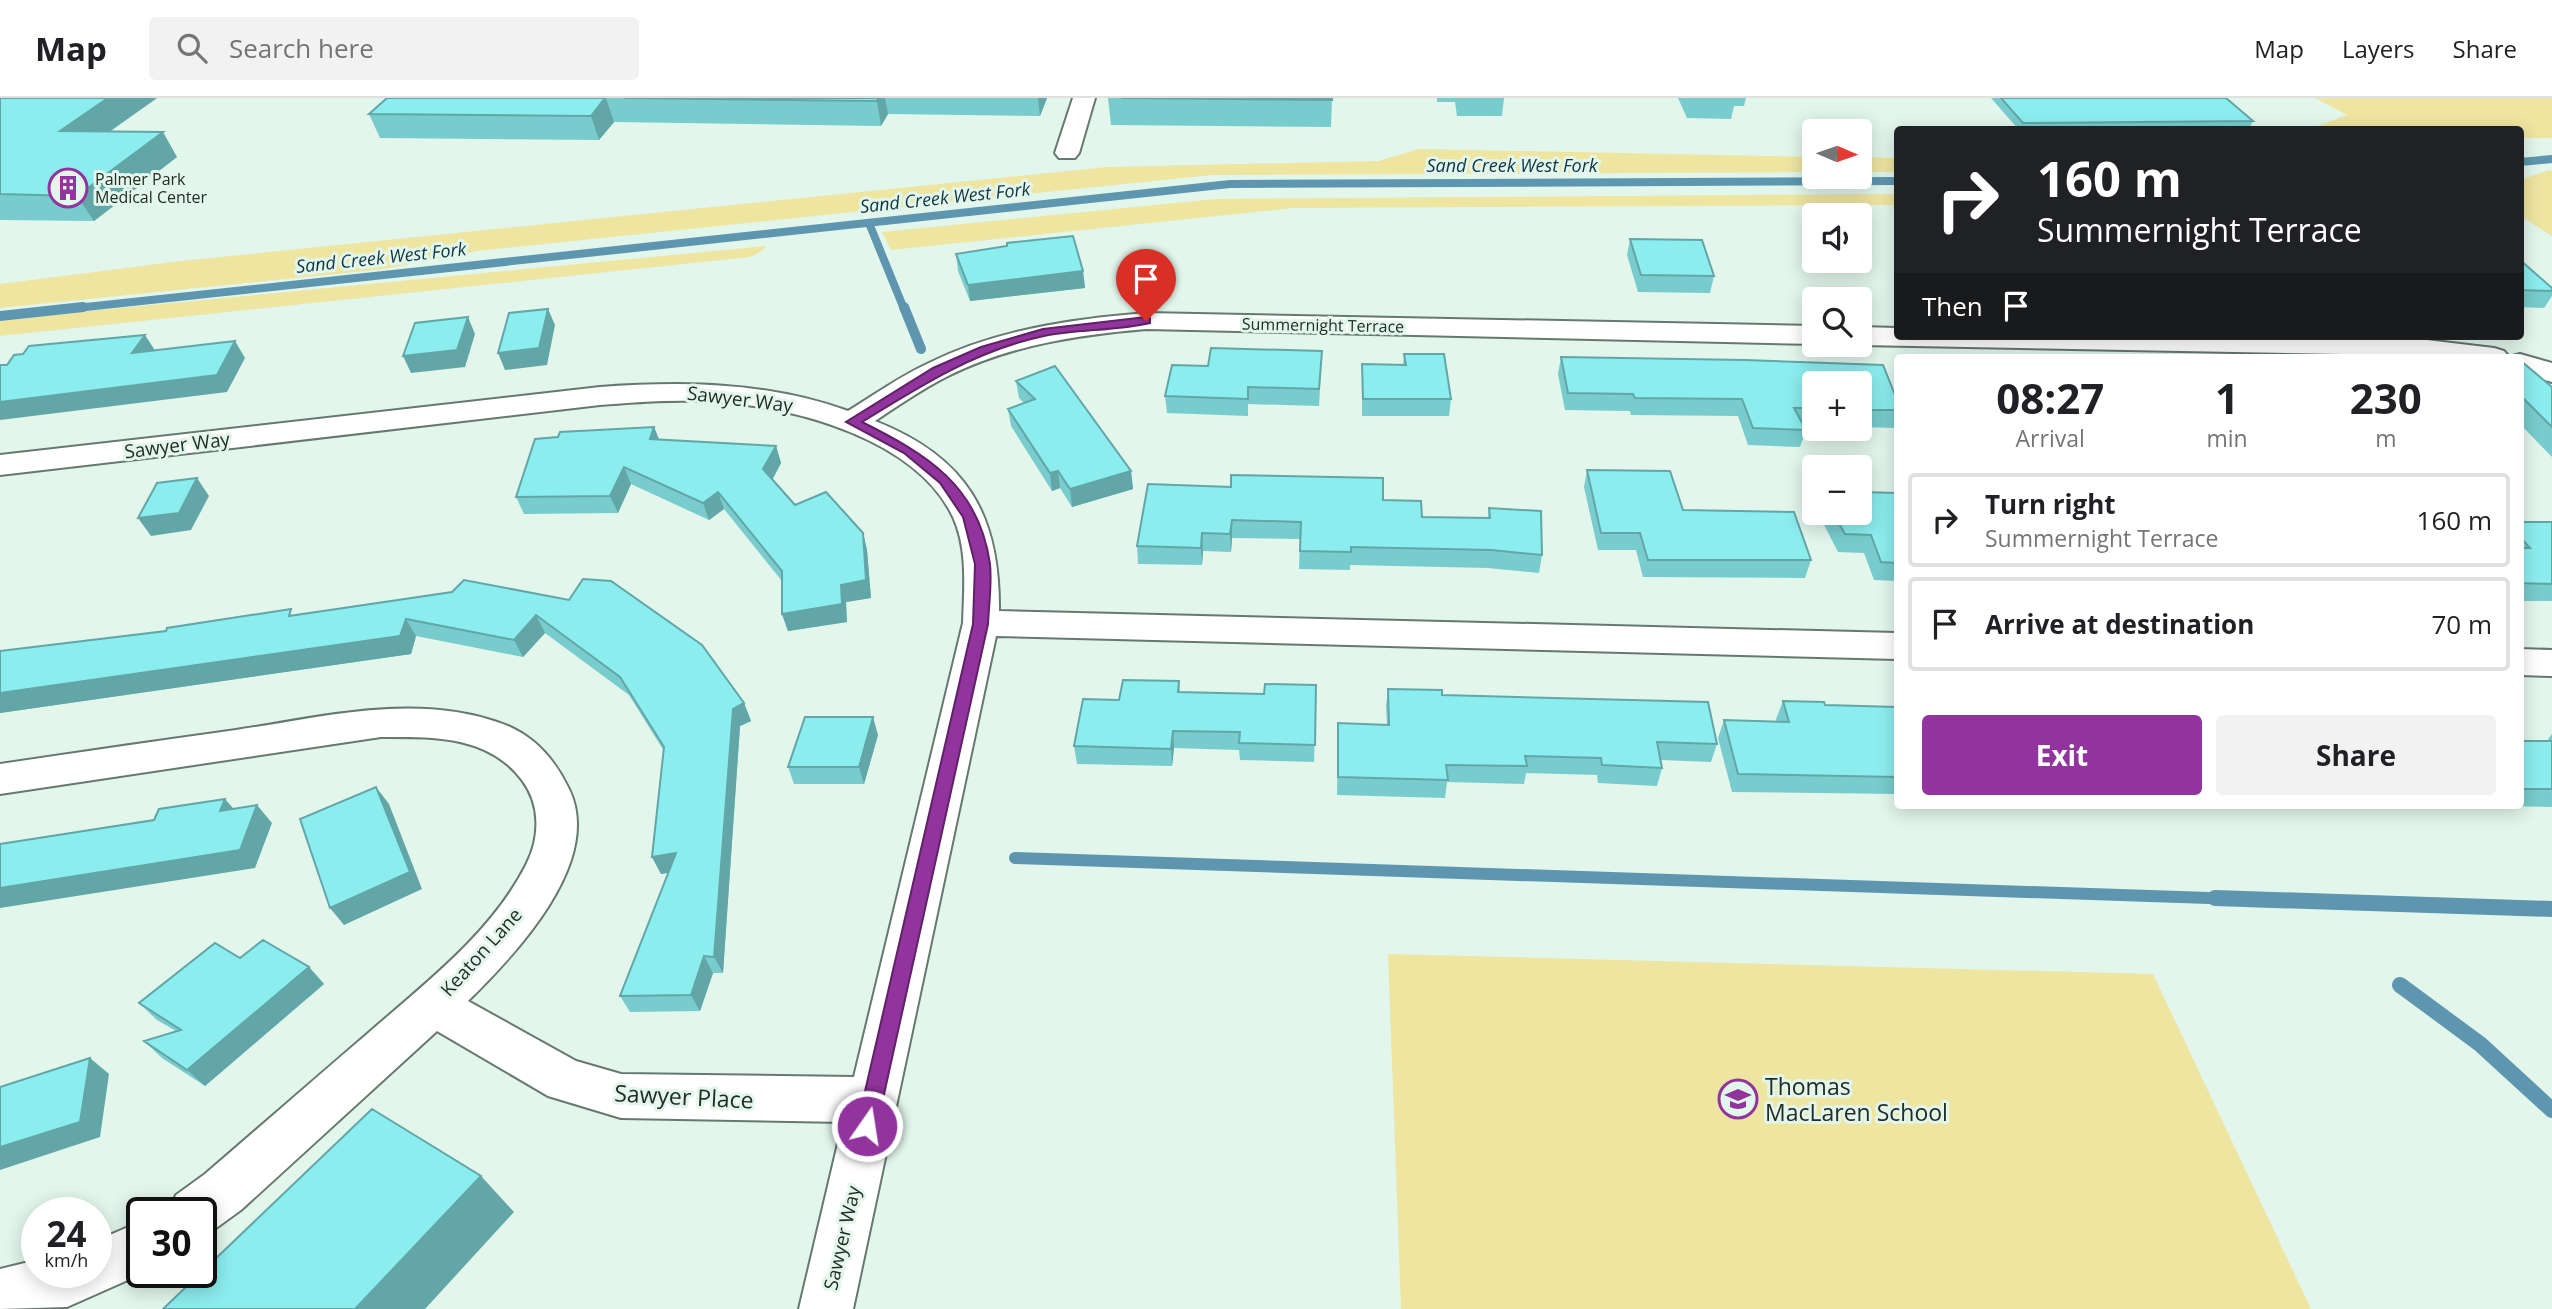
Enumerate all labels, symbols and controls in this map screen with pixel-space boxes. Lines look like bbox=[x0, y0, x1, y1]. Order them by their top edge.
search box bbox=[149, 17, 639, 80]
text: Map bbox=[35, 26, 107, 71]
icon: search bbox=[173, 29, 211, 67]
text: Search here bbox=[229, 30, 374, 66]
text: Map bbox=[2254, 32, 2304, 65]
text: Layers bbox=[2342, 32, 2415, 65]
text: Share bbox=[2453, 32, 2517, 65]
north arrow bbox=[1802, 119, 1872, 189]
map controls bbox=[1802, 119, 1872, 525]
text: 160 m bbox=[2037, 145, 2182, 211]
water label: Sand Creek West Fork bbox=[1426, 153, 1599, 177]
icon: right bbox=[1922, 154, 2013, 245]
building icon: Palmer Park Medical Center bbox=[47, 167, 89, 209]
place label: Palmer Park Medical Center bbox=[95, 168, 208, 208]
water label: Sand Creek West Fork bbox=[859, 176, 1033, 218]
button: sound bbox=[1802, 203, 1872, 273]
text: Summernight Terrace bbox=[2037, 208, 2362, 251]
water label: Sand Creek West Fork bbox=[295, 236, 469, 278]
pin bbox=[1116, 249, 1176, 321]
icon: arrive bbox=[1127, 260, 1165, 298]
button: search bbox=[1802, 287, 1872, 357]
icon: arrive bbox=[1997, 287, 2035, 325]
text: Then bbox=[1922, 288, 1983, 324]
street label: Summernight Terrace bbox=[1242, 313, 1404, 337]
text: 08:27 bbox=[1996, 369, 2104, 426]
text: 1 bbox=[2215, 369, 2239, 426]
text: 230 bbox=[2350, 369, 2422, 426]
button: + bbox=[1802, 371, 1872, 441]
street label: Sawyer Way bbox=[686, 380, 795, 418]
text: Arrival bbox=[2016, 422, 2085, 454]
text: min bbox=[2206, 422, 2248, 454]
text: m bbox=[2375, 422, 2396, 454]
street label: Sawyer Way bbox=[123, 426, 232, 464]
button: − bbox=[1802, 455, 1872, 525]
text: Turn right bbox=[1985, 486, 2116, 522]
icon: right bbox=[1926, 501, 1964, 539]
text: 160 m bbox=[2417, 502, 2492, 538]
text: Summernight Terrace bbox=[1985, 522, 2218, 554]
icon: arrive bbox=[1926, 605, 1964, 643]
text: Arrive at destination bbox=[1985, 606, 2254, 642]
text: 70 m bbox=[2431, 606, 2492, 642]
button: Exit bbox=[1922, 715, 2202, 795]
button: Share bbox=[2216, 715, 2496, 795]
street label: Keaton Lane bbox=[434, 902, 528, 1002]
place label: Thomas MacLaren School bbox=[1765, 1070, 1948, 1128]
street label: Sawyer Place bbox=[614, 1076, 754, 1116]
school or university icon: Thomas MacLaren School bbox=[1717, 1078, 1759, 1120]
position arrow bbox=[830, 1089, 904, 1163]
street label: Sawyer Way bbox=[817, 1183, 867, 1293]
speed limit sign: 30 bbox=[126, 1197, 217, 1288]
text: 24 bbox=[46, 1210, 87, 1257]
text: km/h bbox=[45, 1248, 88, 1272]

